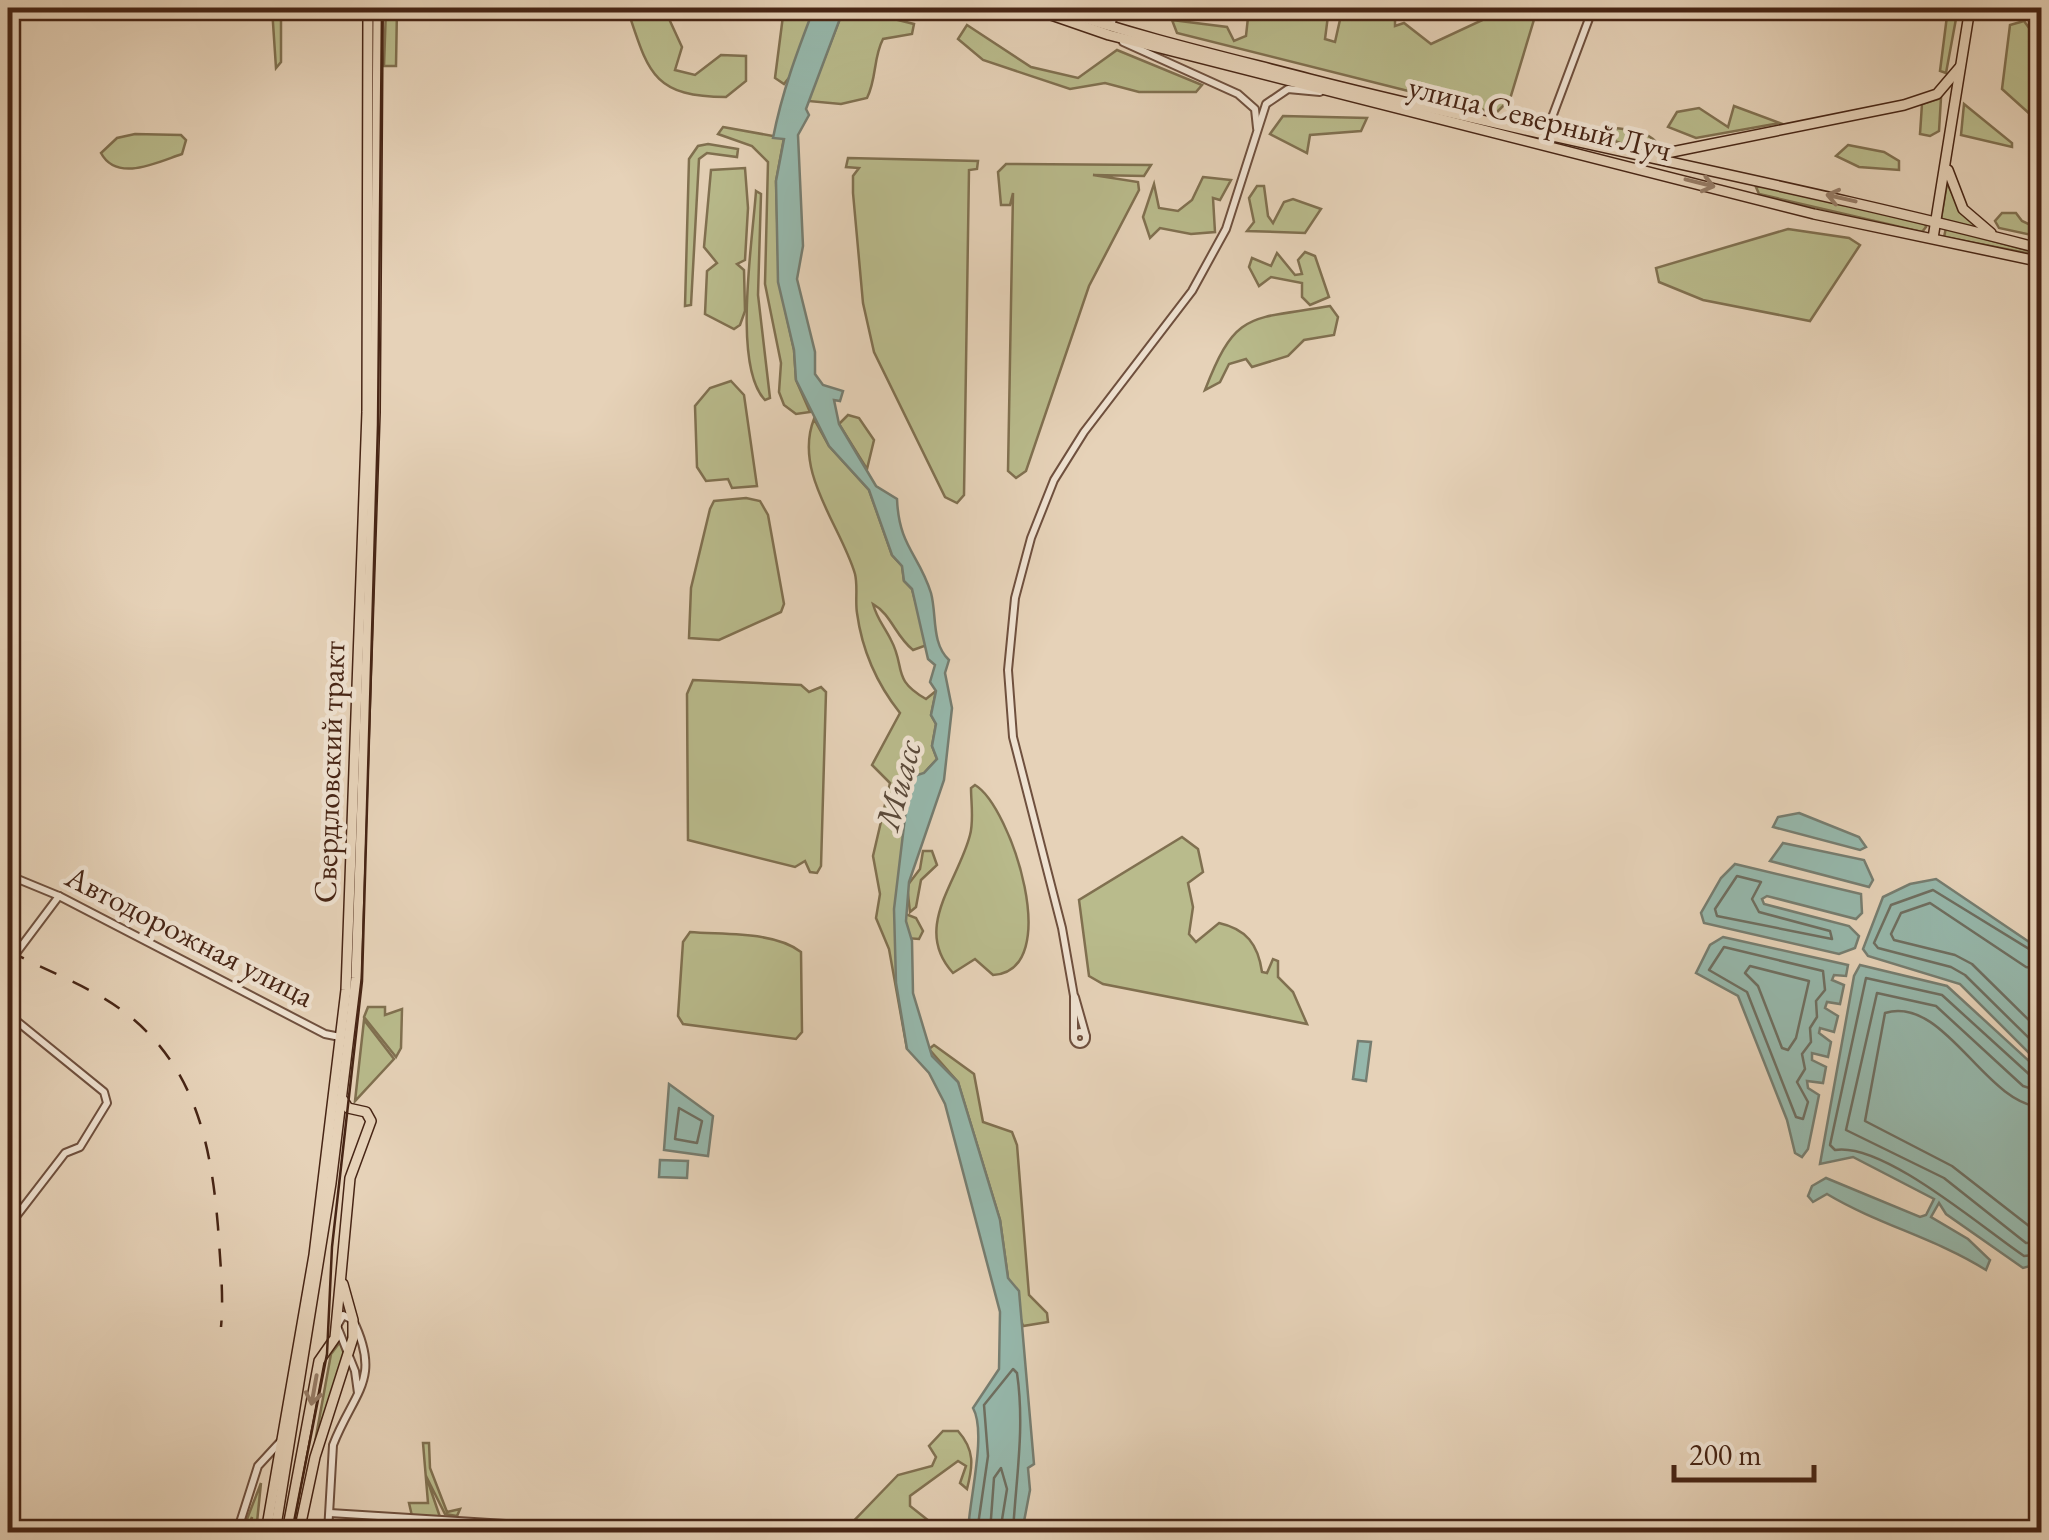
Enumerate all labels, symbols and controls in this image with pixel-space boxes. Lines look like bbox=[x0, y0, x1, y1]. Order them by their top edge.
street label: улица Северный Луч bbox=[1404, 65, 1676, 171]
one-way arrow bbox=[1684, 175, 1715, 194]
one-way arrow bbox=[1826, 188, 1858, 206]
street label: Свердловский тракт bbox=[303, 640, 355, 904]
water label: Миасс bbox=[863, 734, 931, 837]
street label: Автодорожная улица bbox=[58, 855, 321, 1017]
one-way arrow bbox=[303, 1373, 322, 1405]
scale bar bbox=[1674, 1420, 1814, 1482]
text: 200 m bbox=[1689, 1435, 1762, 1474]

